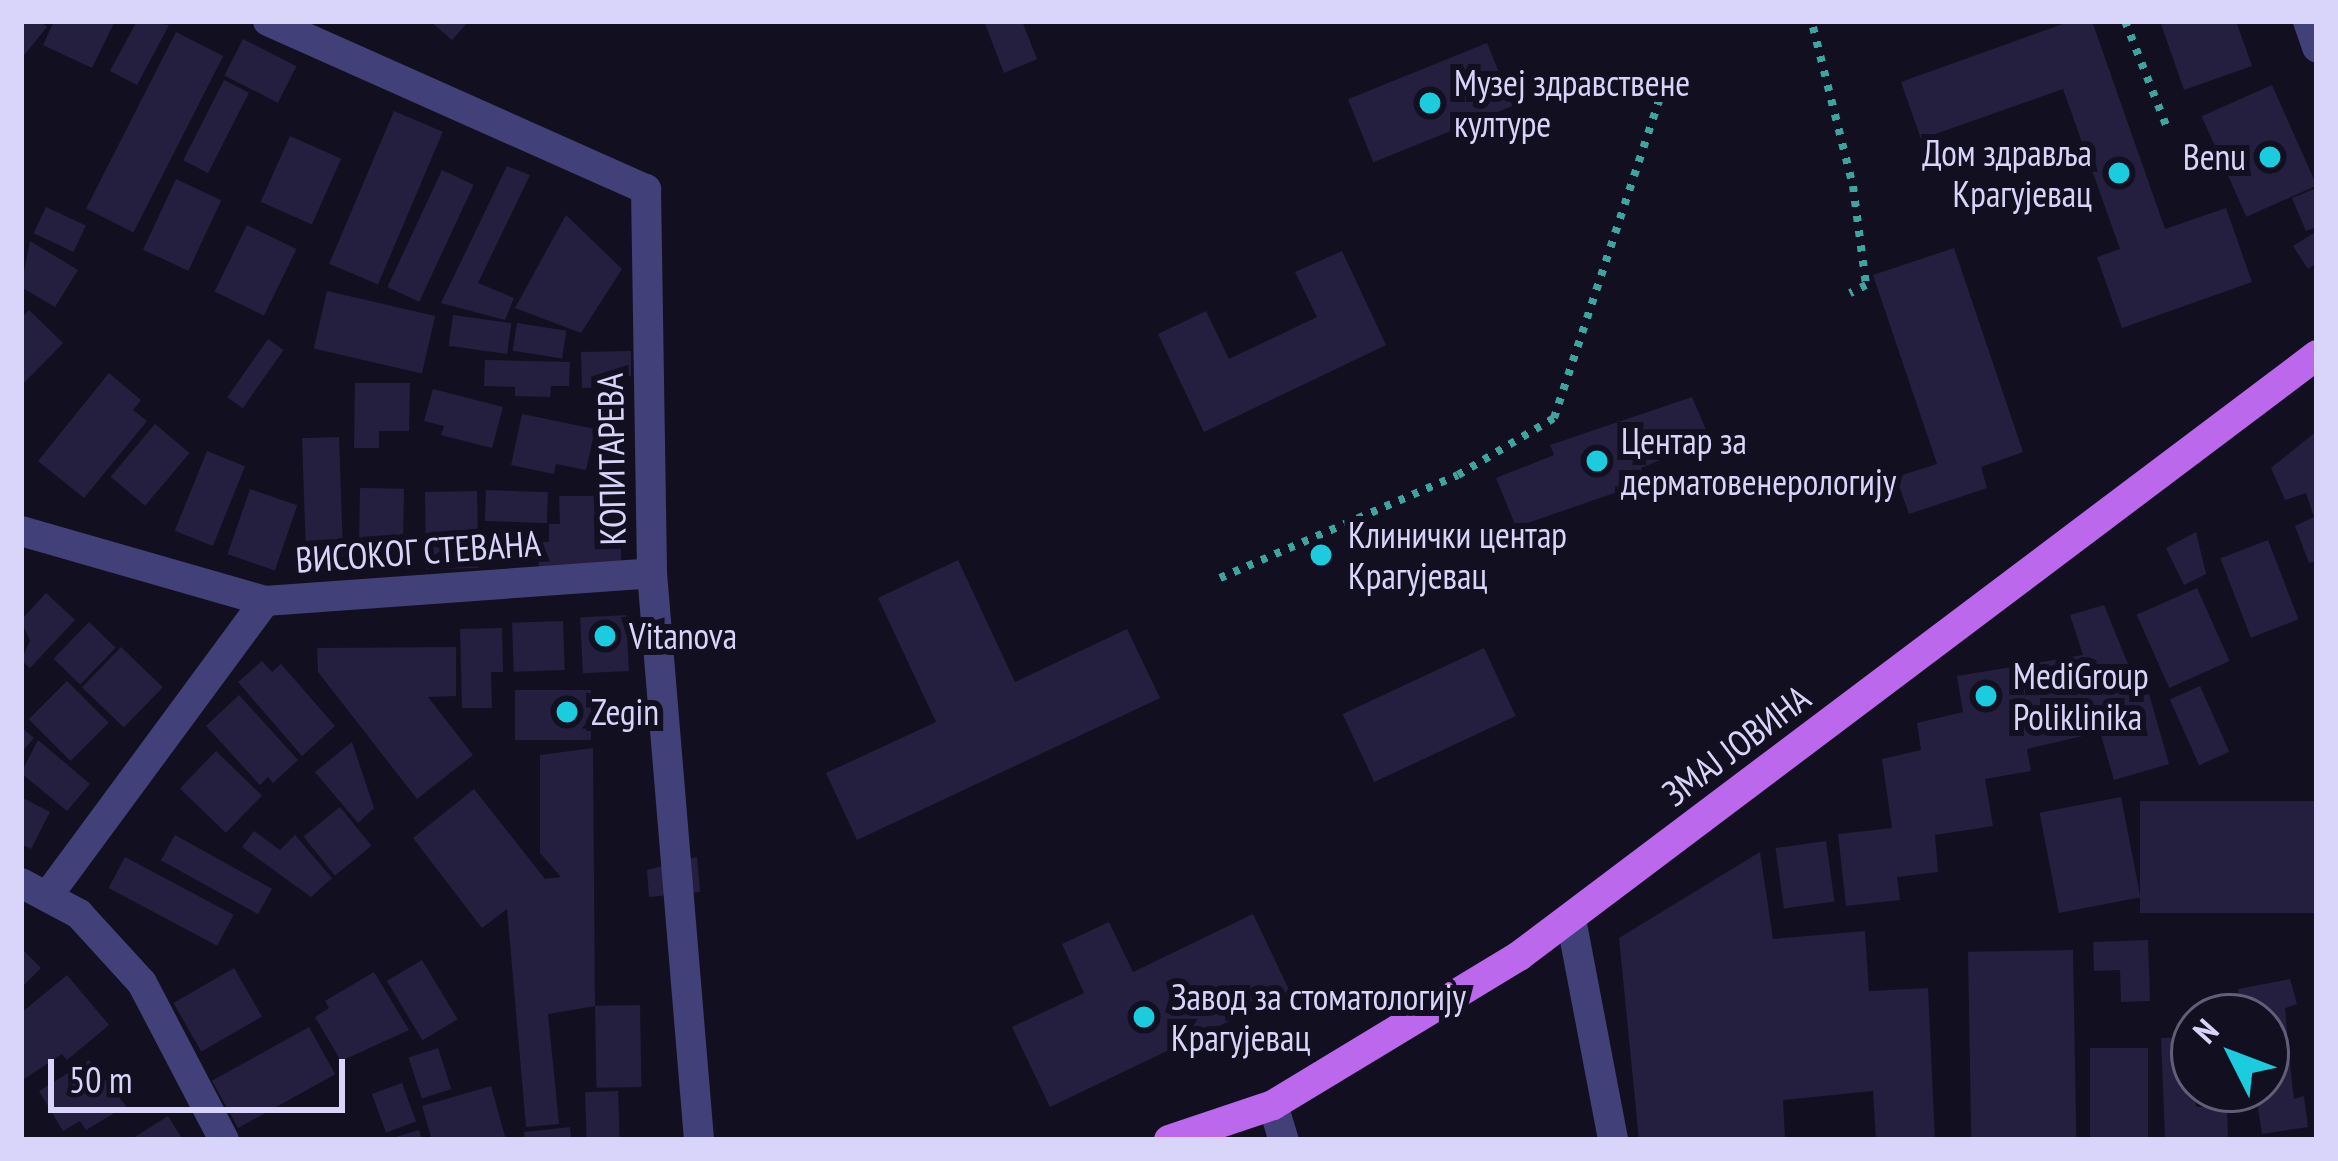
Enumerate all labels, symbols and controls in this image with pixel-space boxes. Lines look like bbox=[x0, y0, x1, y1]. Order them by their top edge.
place label: Музеј здравствене културе bbox=[1454, 60, 1690, 145]
marker: Музеј здравствене културе bbox=[1417, 90, 1443, 116]
place label: Дом здравља Крагујевац bbox=[1922, 130, 2092, 215]
place label: Benu bbox=[2183, 135, 2246, 179]
marker: Benu bbox=[2257, 144, 2283, 170]
marker: Дом здравља Крагујевац bbox=[2103, 157, 2135, 189]
street label: КОПИТАРЕВА bbox=[588, 373, 634, 545]
place label: Центар за дерматовенерологију bbox=[1621, 418, 1896, 503]
marker: Центар за дерматовенерологију bbox=[1584, 448, 1610, 474]
place label: Клинички центар Крагујевац bbox=[1348, 512, 1567, 597]
street label: ВИСОКОГ СТЕВАНА bbox=[293, 521, 543, 581]
marker: Клинички центар Крагујевац bbox=[1305, 539, 1337, 571]
place label: Vitanova bbox=[629, 614, 737, 658]
marker: Vitanova bbox=[592, 623, 618, 649]
place label: MediGroup Poliklinika bbox=[2013, 653, 2149, 738]
street label: ЗМАЈ ЈОВИНА bbox=[1654, 676, 1818, 814]
marker: MediGroup Poliklinika bbox=[1970, 680, 2002, 712]
place label: Zegin bbox=[591, 690, 659, 734]
marker: Zegin bbox=[554, 699, 580, 725]
place label: Завод за стоматологију Крагујевац bbox=[1171, 974, 1466, 1059]
north arrow bbox=[2170, 993, 2290, 1113]
marker: Завод за стоматологију Крагујевац bbox=[1128, 1001, 1160, 1033]
text: N bbox=[2183, 1010, 2227, 1052]
scale bar bbox=[54, 1035, 351, 1109]
text: 50 m bbox=[69, 1056, 132, 1103]

